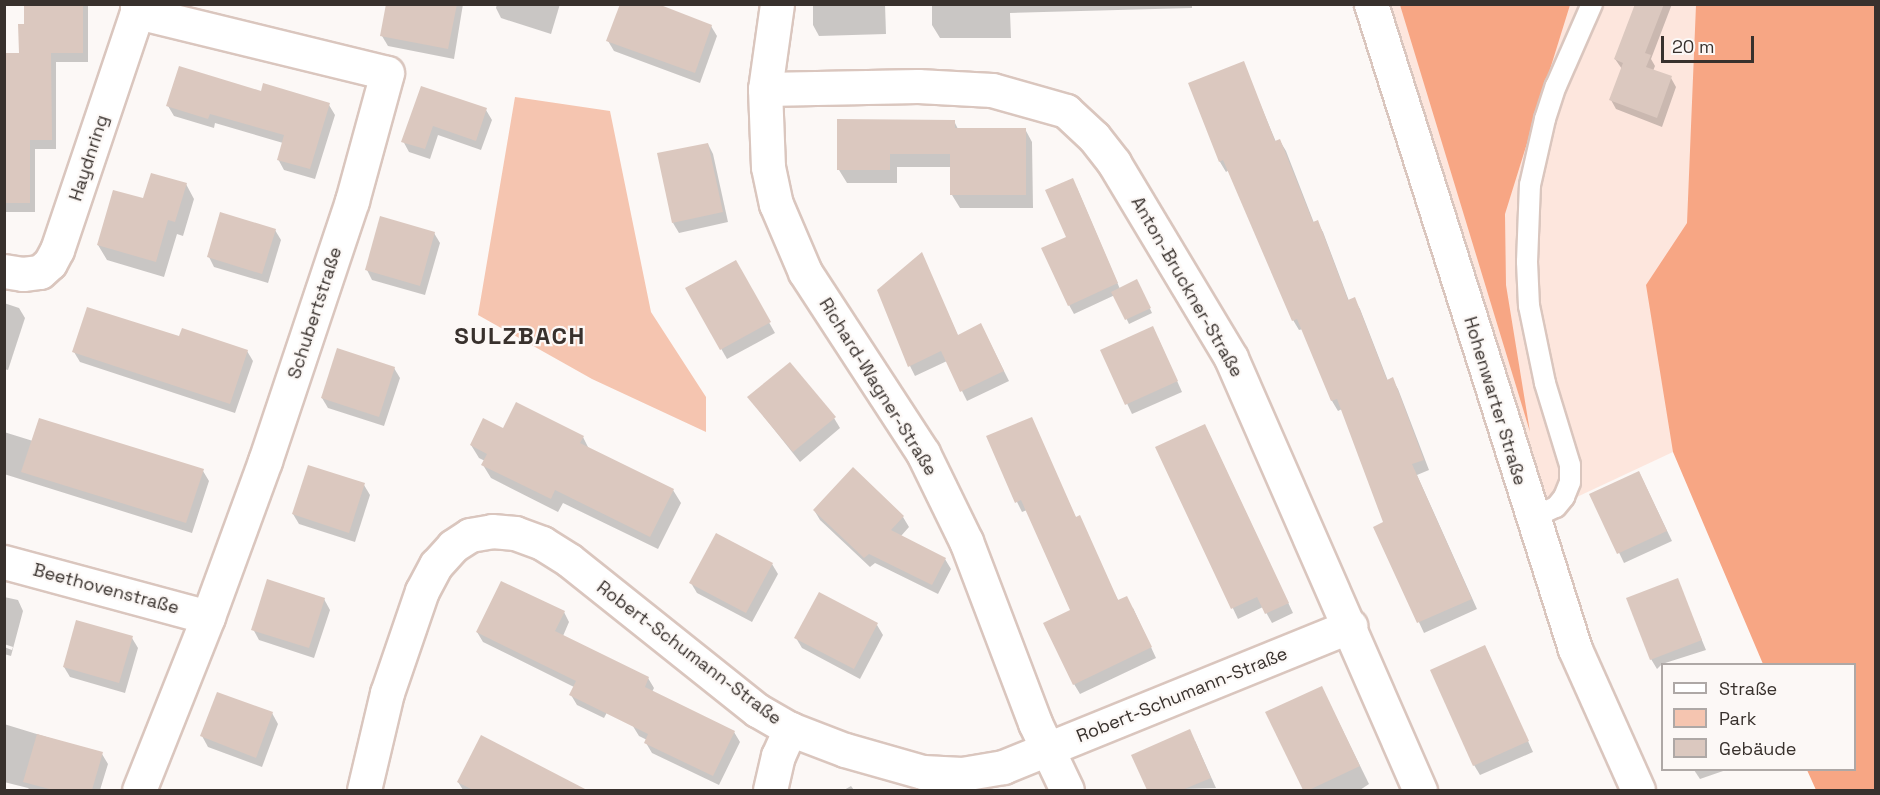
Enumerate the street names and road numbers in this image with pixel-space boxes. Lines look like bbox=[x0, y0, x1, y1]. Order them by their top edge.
street label: Haydnring bbox=[65, 112, 113, 204]
street label: Anton-Bruckner-Straße bbox=[1126, 193, 1248, 381]
street label: Schubertstraße bbox=[284, 244, 346, 382]
street label: Richard-Wagner-Straße bbox=[814, 294, 942, 480]
street label: Hohenwarter Straße bbox=[1459, 314, 1531, 488]
street label: Beethovenstraße bbox=[31, 559, 181, 619]
street label: Robert-Schumann-Straße bbox=[592, 576, 786, 730]
street label: Robert-Schumann-Straße bbox=[1073, 643, 1291, 747]

